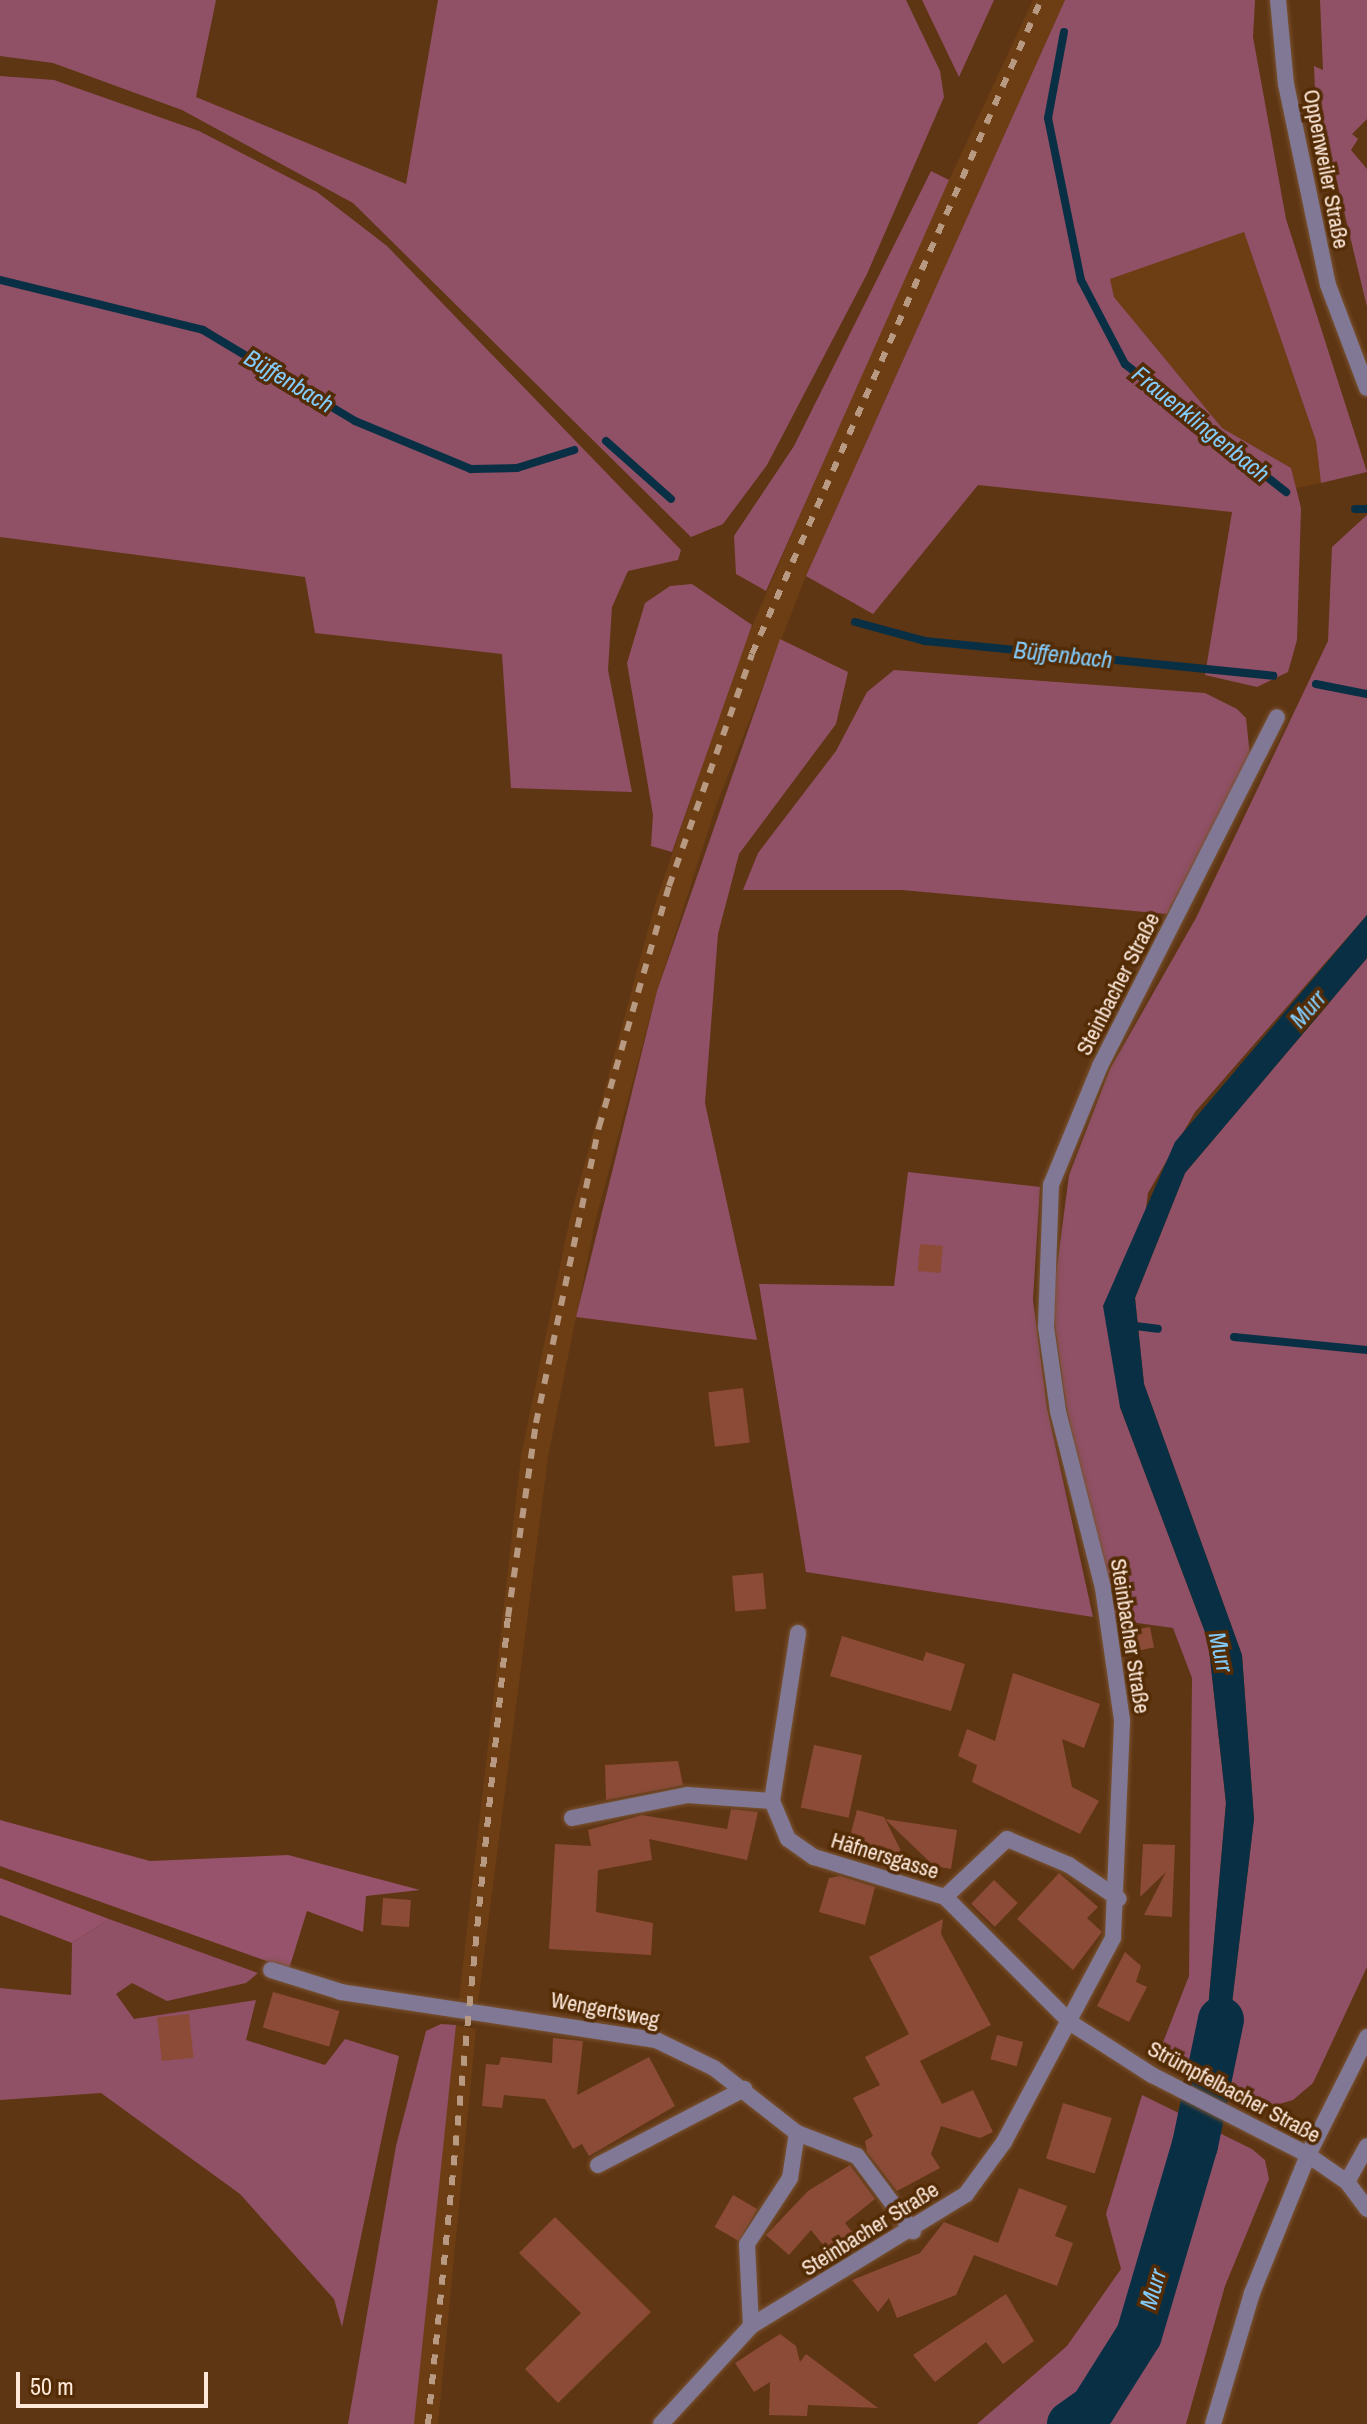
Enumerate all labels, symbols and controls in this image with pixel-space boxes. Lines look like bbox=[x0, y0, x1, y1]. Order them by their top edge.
street label: Oppenweiler Straße bbox=[1298, 87, 1354, 251]
water label: Büffenbach bbox=[239, 343, 339, 419]
water label: Frauenklingenbach bbox=[1126, 360, 1276, 488]
water label: Büffenbach bbox=[1012, 635, 1114, 675]
street label: Steinbacher Straße bbox=[1071, 908, 1165, 1060]
water label: Murr bbox=[1284, 984, 1332, 1034]
street label: Steinbacher Straße bbox=[1105, 1557, 1155, 1715]
water label: Murr bbox=[1202, 1629, 1240, 1675]
street label: Häfnersgasse bbox=[828, 1827, 942, 1885]
street label: Wengertsweg bbox=[549, 1987, 661, 2033]
street label: Strümpfelbacher Straße bbox=[1143, 2035, 1325, 2149]
street label: Steinbacher Straße bbox=[797, 2176, 943, 2282]
water label: Murr bbox=[1134, 2266, 1172, 2312]
scale bar bbox=[20, 2356, 212, 2406]
text: 50 m bbox=[30, 2370, 74, 2402]

